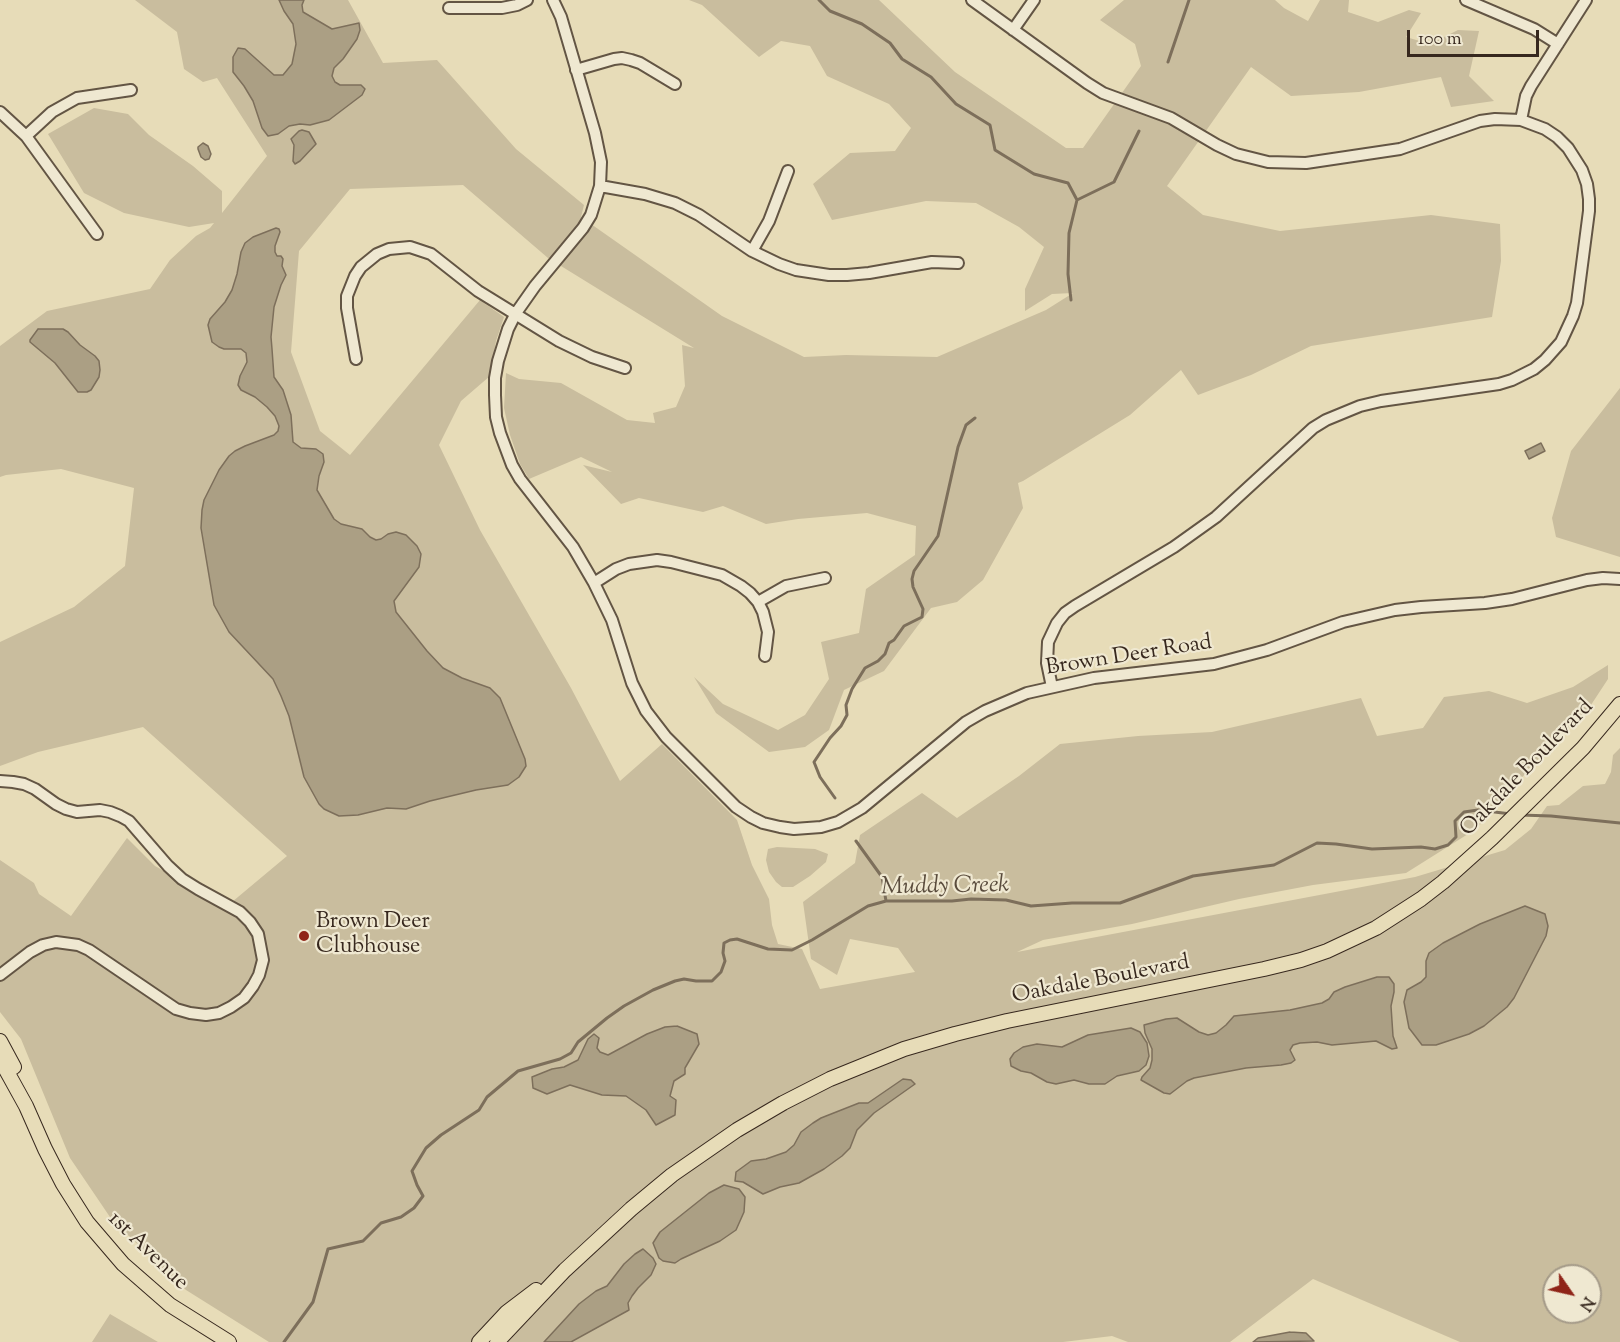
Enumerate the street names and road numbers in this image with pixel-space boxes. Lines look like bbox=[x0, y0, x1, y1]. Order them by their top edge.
street label: Brown Deer Road bbox=[1044, 631, 1214, 683]
street label: Oakdale Boulevard bbox=[1456, 695, 1600, 843]
street label: Oakdale Boulevard bbox=[1010, 951, 1192, 1011]
street label: 1st Avenue bbox=[101, 1207, 193, 1297]

